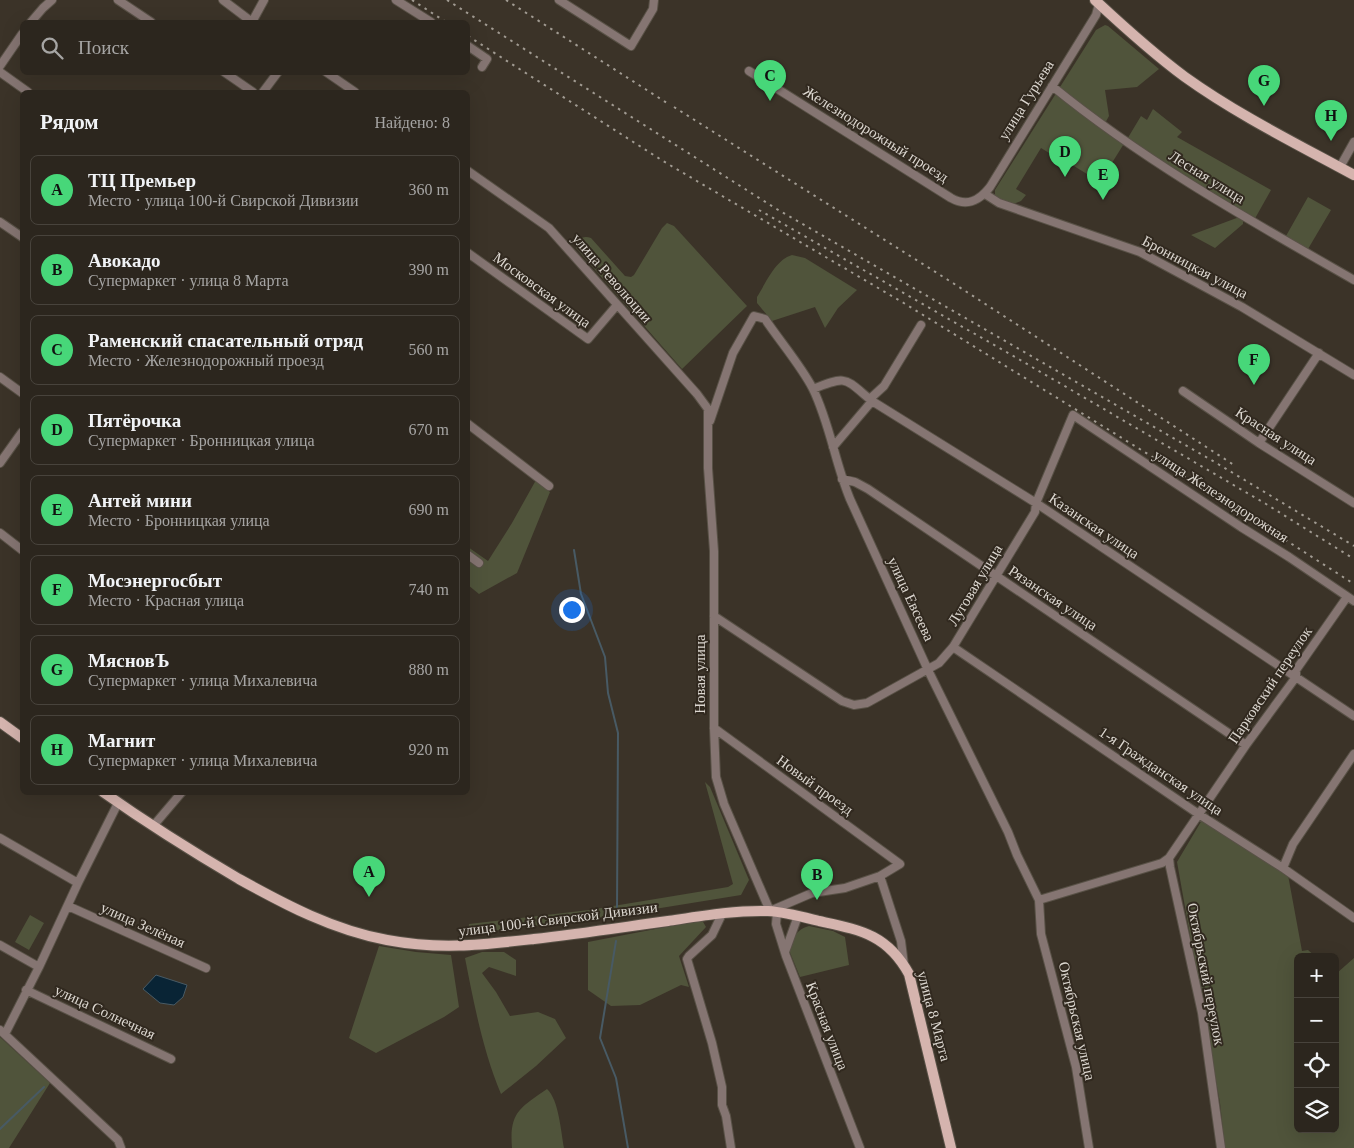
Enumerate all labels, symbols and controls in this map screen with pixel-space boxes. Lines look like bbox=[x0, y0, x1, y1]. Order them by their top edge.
search box bbox=[20, 20, 470, 75]
icon: search bbox=[38, 34, 66, 62]
text: Поиск bbox=[78, 37, 129, 58]
street label: улица Гурьева bbox=[995, 57, 1057, 143]
pin: C bbox=[754, 60, 786, 101]
pin: G bbox=[1248, 65, 1280, 106]
street label: Железнодорожный проезд bbox=[801, 83, 952, 185]
pin: H bbox=[1315, 100, 1347, 141]
text: Рядом bbox=[40, 110, 99, 134]
text: Найдено: 8 bbox=[375, 114, 450, 131]
pin: D bbox=[1049, 136, 1081, 177]
street label: Лесная улица bbox=[1166, 147, 1248, 207]
pin: E bbox=[1087, 159, 1119, 200]
text: ТЦ Премьер bbox=[88, 170, 196, 191]
text: A bbox=[51, 181, 63, 198]
text: 360 m bbox=[409, 181, 449, 198]
text: Место · улица 100-й Свирской Дивизии bbox=[88, 192, 359, 209]
street label: улица Революции bbox=[569, 230, 655, 326]
street label: Бронницкая улица bbox=[1140, 232, 1251, 302]
street label: Московская улица bbox=[490, 249, 594, 331]
text: Авокадо bbox=[88, 250, 161, 271]
text: B bbox=[52, 261, 62, 278]
text: 390 m bbox=[409, 261, 449, 278]
text: Супермаркет · улица 8 Марта bbox=[88, 272, 289, 289]
text: Раменский спасательный отряд bbox=[88, 330, 363, 351]
text: C bbox=[51, 341, 63, 358]
text: 560 m bbox=[409, 341, 449, 358]
pin: F bbox=[1238, 344, 1270, 385]
text: Место · Железнодорожный проезд bbox=[88, 352, 324, 369]
street label: Красная улица bbox=[1233, 404, 1320, 468]
text: Пятёрочка bbox=[88, 410, 181, 431]
text: D bbox=[51, 421, 63, 438]
text: 670 m bbox=[409, 421, 449, 438]
text: Супермаркет · Бронницкая улица bbox=[88, 432, 315, 449]
street label: улица Железнодорожная bbox=[1151, 446, 1291, 546]
text: Антей мини bbox=[88, 490, 192, 511]
street label: Казанская улица bbox=[1046, 490, 1142, 562]
text: E bbox=[52, 501, 62, 518]
text: 690 m bbox=[409, 501, 449, 518]
text: Место · Бронницкая улица bbox=[88, 512, 270, 529]
street label: Луговая улица bbox=[944, 541, 1006, 628]
street label: улица Евсеева bbox=[885, 555, 938, 644]
street label: Рязанская улица bbox=[1006, 562, 1101, 634]
text: Мосэнергосбыт bbox=[88, 570, 222, 591]
text: F bbox=[52, 581, 62, 598]
text: 740 m bbox=[409, 581, 449, 598]
text: Место · Красная улица bbox=[88, 592, 244, 609]
your location bbox=[559, 597, 585, 623]
street label: Парковский переулок bbox=[1225, 623, 1315, 746]
street label: Новая улица bbox=[692, 634, 708, 714]
text: МясновЪ bbox=[88, 650, 169, 671]
text: G bbox=[51, 661, 63, 678]
text: 880 m bbox=[409, 661, 449, 678]
text: Супермаркет · улица Михалевича bbox=[88, 672, 317, 689]
street label: 1-я Гражданская улица bbox=[1096, 724, 1226, 819]
text: Магнит bbox=[88, 730, 155, 751]
text: H bbox=[51, 741, 63, 758]
text: 920 m bbox=[409, 741, 449, 758]
text: Супермаркет · улица Михалевича bbox=[88, 752, 317, 769]
street label: Новый проезд bbox=[774, 752, 857, 818]
pin: A bbox=[353, 856, 385, 897]
pin: B bbox=[801, 859, 833, 900]
street label: улица Зелёная bbox=[98, 899, 188, 951]
street label: улица 100-й Свирской Дивизии bbox=[458, 899, 658, 939]
street label: Октябрьский переулок bbox=[1184, 902, 1228, 1047]
map controls bbox=[1294, 953, 1339, 1133]
button: + bbox=[1294, 953, 1339, 998]
street label: Октябрьская улица bbox=[1056, 960, 1099, 1082]
street label: улица 8 Марта bbox=[914, 969, 954, 1063]
street label: Красная улица bbox=[803, 980, 851, 1073]
street label: улица Солнечная bbox=[52, 982, 158, 1042]
button: − bbox=[1294, 998, 1339, 1043]
button: locate bbox=[1294, 1043, 1339, 1088]
button: layers bbox=[1294, 1088, 1339, 1133]

